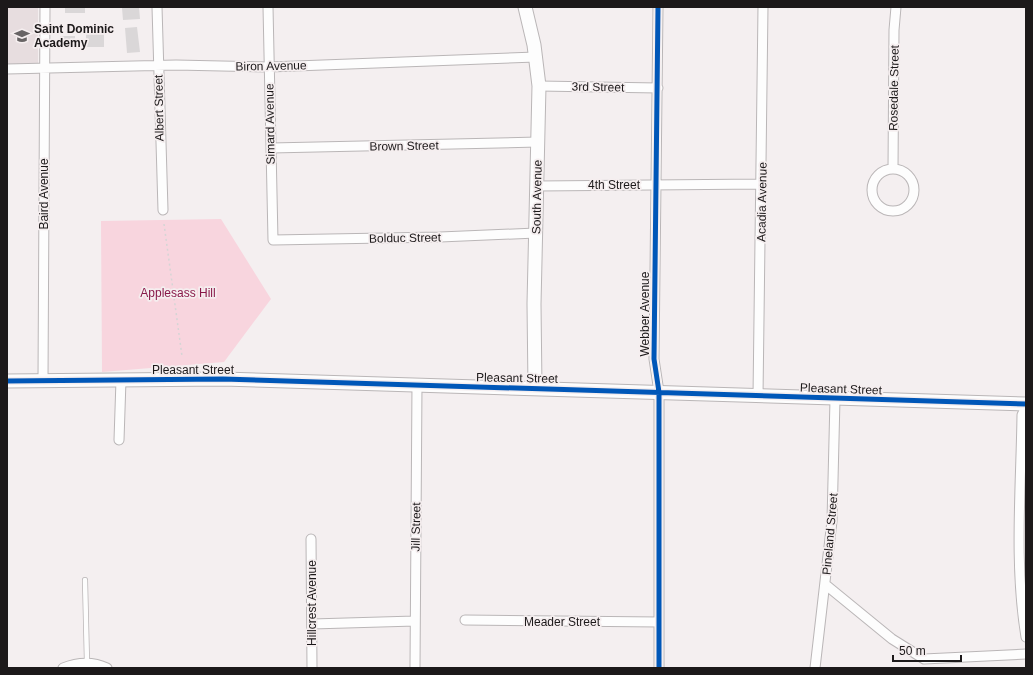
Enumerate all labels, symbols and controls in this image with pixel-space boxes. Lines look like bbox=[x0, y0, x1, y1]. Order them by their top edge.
place label: Saint Dominic Academy bbox=[34, 22, 114, 50]
school or university icon: Saint Dominic Academy bbox=[13, 27, 31, 45]
street label: Rosedale Street bbox=[886, 44, 902, 131]
street label: Biron Avenue bbox=[235, 58, 307, 74]
street label: Albert Street bbox=[151, 74, 167, 141]
street label: 3rd Street bbox=[572, 80, 625, 94]
street label: Simard Avenue bbox=[262, 83, 278, 165]
street label: Brown Street bbox=[369, 138, 439, 154]
street label: Baird Avenue bbox=[37, 158, 51, 230]
street label: South Avenue bbox=[529, 159, 545, 234]
street label: Acadia Avenue bbox=[754, 162, 770, 242]
street label: 4th Street bbox=[588, 178, 641, 192]
street label: Bolduc Street bbox=[369, 230, 442, 246]
street label: Webber Avenue bbox=[638, 271, 652, 356]
park label: Applesass Hill bbox=[140, 286, 216, 300]
street label: Pleasant Street bbox=[152, 363, 235, 377]
street label: Pleasant Street bbox=[476, 370, 559, 386]
street label: Pleasant Street bbox=[800, 381, 883, 397]
street label: Pineland Street bbox=[819, 492, 841, 575]
street label: Jill Street bbox=[409, 502, 423, 552]
street label: Hillcrest Avenue bbox=[305, 560, 319, 646]
street label: Meader Street bbox=[524, 615, 601, 629]
scale bar bbox=[893, 637, 961, 663]
text: 50 m bbox=[899, 644, 926, 658]

